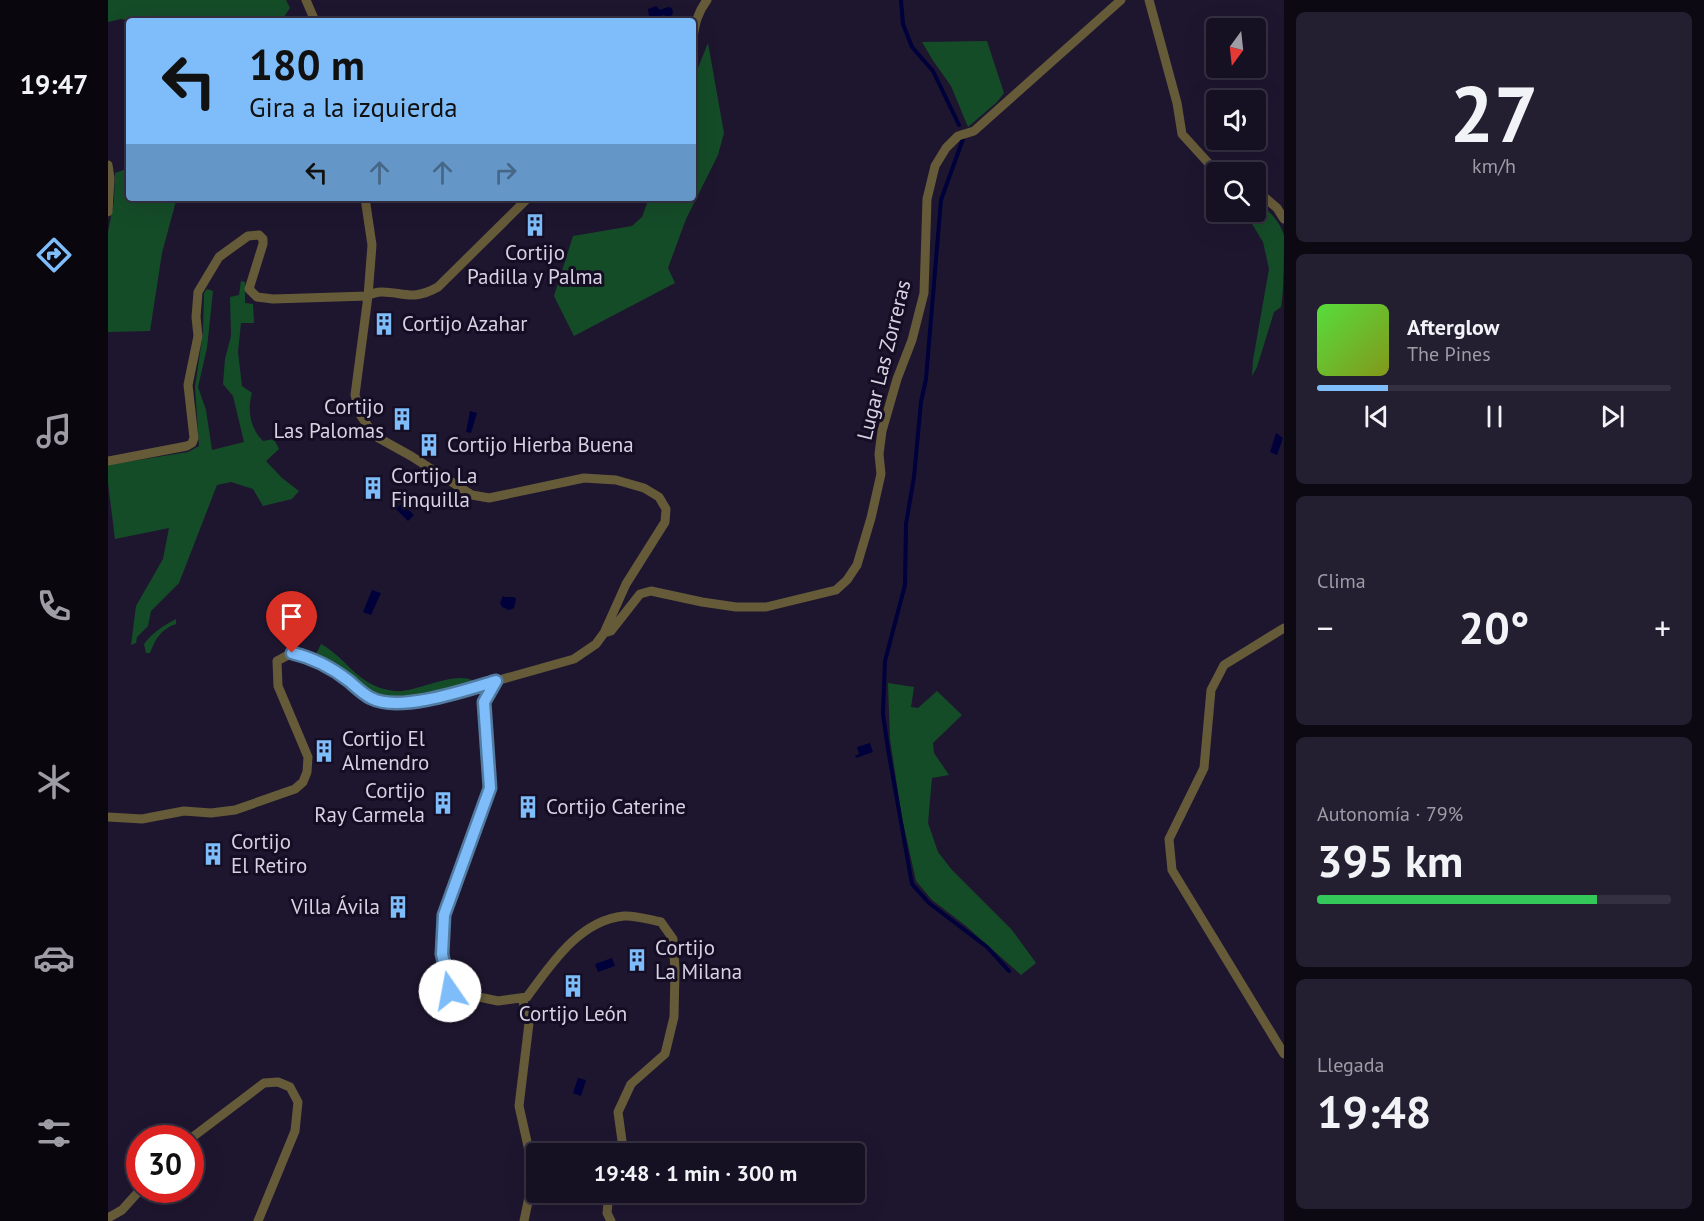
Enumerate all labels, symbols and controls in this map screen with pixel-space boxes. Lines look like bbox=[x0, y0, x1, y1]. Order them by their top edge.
north arrow bbox=[1206, 18, 1266, 78]
map controls bbox=[1206, 18, 1266, 222]
text: 180 m bbox=[249, 37, 365, 92]
icon: left bbox=[150, 42, 228, 120]
text: 27 bbox=[1450, 63, 1538, 164]
text: 19:47 bbox=[20, 67, 88, 101]
text: Gira a la izquierda bbox=[249, 90, 458, 124]
button: sound bbox=[1206, 90, 1266, 150]
text: km/h bbox=[1472, 153, 1516, 179]
icon: left bbox=[300, 156, 333, 189]
icon: ahead bbox=[363, 156, 396, 189]
icon: ahead bbox=[426, 156, 459, 189]
icon: right bbox=[489, 156, 522, 189]
button: search bbox=[1206, 162, 1266, 222]
building icon: Cortijo Padilla y Palma bbox=[522, 212, 548, 238]
icon: directions bbox=[33, 234, 75, 276]
place label: Cortijo Padilla y Palma bbox=[467, 239, 603, 290]
street label: Lugar Las Zorreras bbox=[851, 277, 916, 443]
place label: Cortijo Azahar bbox=[402, 310, 528, 337]
building icon: Cortijo Azahar bbox=[371, 311, 397, 337]
text: Afterglow bbox=[1407, 313, 1499, 341]
text: The Pines bbox=[1407, 341, 1491, 367]
place label: Cortijo Las Palomas bbox=[274, 393, 384, 444]
icon: previous bbox=[1360, 400, 1393, 433]
icon: pause bbox=[1478, 400, 1511, 433]
icon: next bbox=[1596, 400, 1629, 433]
building icon: Cortijo Las Palomas bbox=[389, 406, 415, 432]
icon: music bbox=[33, 410, 75, 452]
place label: Cortijo Hierba Buena bbox=[447, 431, 634, 458]
building icon: Cortijo Hierba Buena bbox=[416, 432, 442, 458]
place label: Cortijo La Finquilla bbox=[391, 462, 477, 513]
building icon: Cortijo La Finquilla bbox=[360, 475, 386, 501]
text: Clima bbox=[1317, 568, 1366, 594]
icon: phone bbox=[33, 585, 75, 627]
pin bbox=[266, 591, 317, 653]
text: 20° bbox=[1459, 598, 1529, 656]
icon: arrive bbox=[275, 600, 308, 633]
text: − bbox=[1317, 606, 1334, 649]
text: + bbox=[1654, 606, 1671, 649]
place label: Cortijo El Almendro bbox=[342, 725, 429, 776]
building icon: Cortijo El Almendro bbox=[311, 738, 337, 764]
icon: climate bbox=[33, 761, 75, 803]
place label: Cortijo Ray Carmela bbox=[314, 777, 425, 828]
building icon: Cortijo Ray Carmela bbox=[430, 790, 456, 816]
place label: Cortijo Caterine bbox=[546, 793, 686, 820]
building icon: Cortijo Caterine bbox=[515, 794, 541, 820]
text: Autonomía · 79% bbox=[1317, 801, 1463, 827]
place label: Cortijo El Retiro bbox=[231, 828, 307, 879]
text: 395 km bbox=[1317, 831, 1463, 889]
building icon: Cortijo El Retiro bbox=[200, 841, 226, 867]
place label: Villa Ávila bbox=[290, 893, 380, 920]
building icon: Villa Ávila bbox=[385, 894, 411, 920]
place label: Cortijo La Milana bbox=[655, 934, 742, 985]
icon: car bbox=[33, 937, 75, 979]
building icon: Cortijo La Milana bbox=[624, 947, 650, 973]
position arrow bbox=[418, 959, 482, 1023]
building icon: Cortijo León bbox=[560, 973, 586, 999]
place label: Cortijo León bbox=[519, 1000, 627, 1027]
text: Llegada bbox=[1317, 1052, 1384, 1078]
text: 19:48 bbox=[1317, 1082, 1431, 1140]
icon: filters bbox=[33, 1112, 75, 1154]
speed limit sign: 30 bbox=[126, 1125, 204, 1203]
text: 19:48 · 1 min · 300 m bbox=[594, 1159, 797, 1187]

